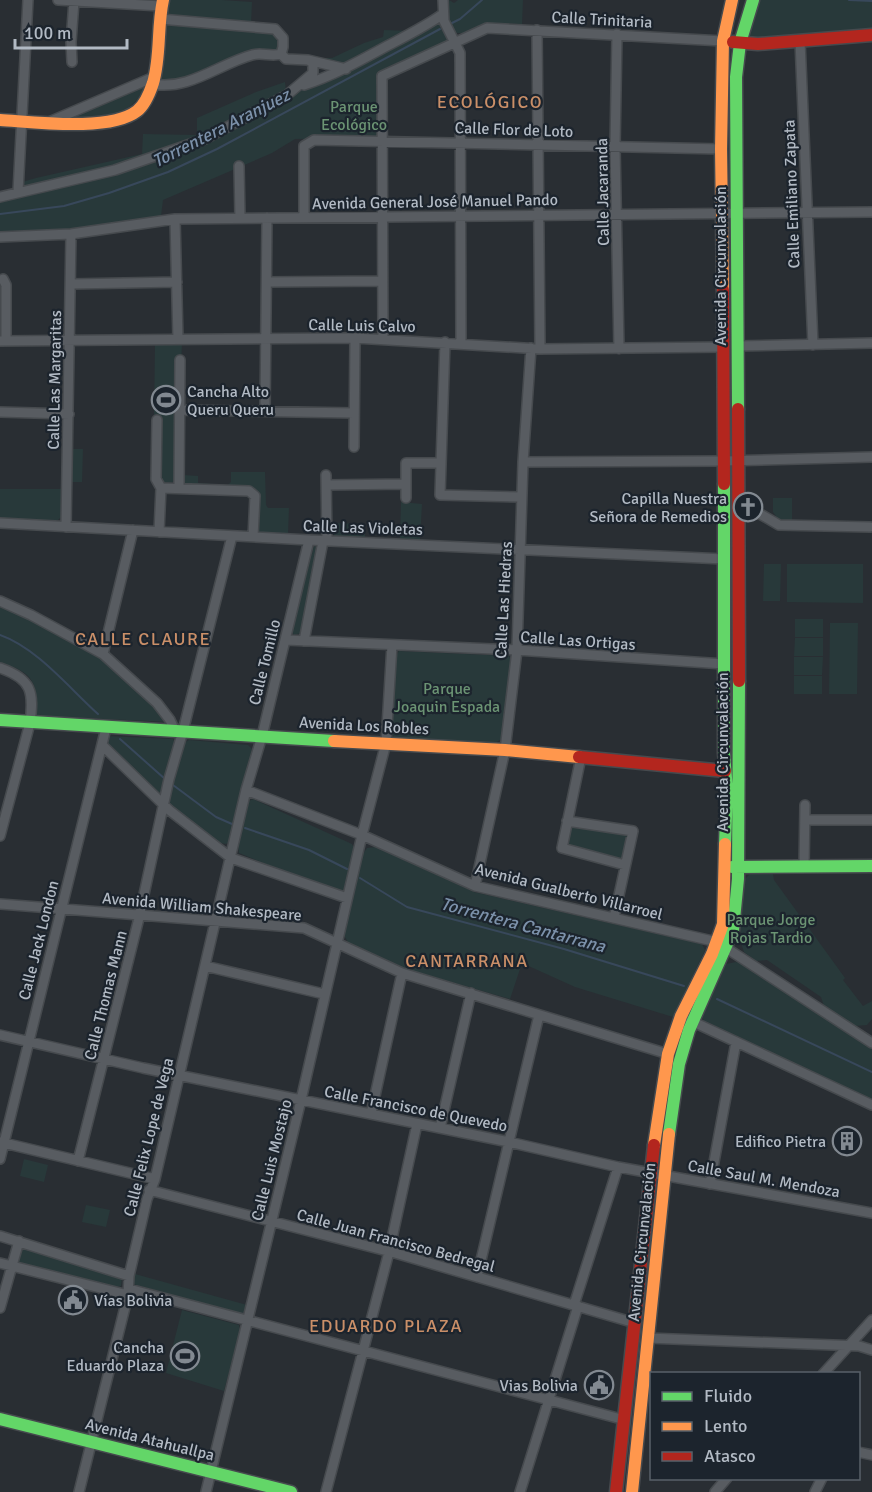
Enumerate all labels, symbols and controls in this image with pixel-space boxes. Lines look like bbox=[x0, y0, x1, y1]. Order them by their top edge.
street label: Calle Trinitaria bbox=[551, 7, 653, 33]
scale bar bbox=[15, 12, 128, 50]
text: 100 m bbox=[24, 22, 71, 44]
water label: Torrentera Aranjuez bbox=[149, 83, 295, 172]
district label: ECOLÓGICO bbox=[437, 91, 543, 113]
park label: Parque Ecológico bbox=[321, 97, 387, 135]
street label: Calle Flor de Loto bbox=[454, 118, 574, 142]
street label: Calle Emiliano Zapata bbox=[779, 119, 805, 269]
street label: Calle Jacaranda bbox=[592, 138, 614, 246]
street label: Avenida Circunvalación bbox=[711, 186, 731, 346]
street label: Avenida General José Manuel Pando bbox=[312, 190, 558, 214]
street label: Calle Las Margaritas bbox=[44, 310, 66, 450]
street label: Calle Luis Calvo bbox=[308, 315, 416, 337]
place label: Cancha Alto Queru Queru bbox=[187, 382, 274, 420]
sports icon: Cancha Alto Queru Queru bbox=[150, 384, 182, 416]
place label: Capilla Nuestra Señora de Remedios bbox=[589, 489, 727, 527]
church icon: Capilla Nuestra Señora de Remedios bbox=[732, 491, 764, 523]
street label: Calle Las Violetas bbox=[303, 516, 423, 540]
street label: Calle Las Hiedras bbox=[491, 541, 517, 659]
street label: Calle Tomillo bbox=[245, 617, 285, 707]
street label: Calle Las Ortigas bbox=[520, 627, 636, 655]
district label: CALLE CLAURE bbox=[75, 628, 211, 650]
street label: Avenida Circunvalación bbox=[713, 672, 733, 832]
park label: Parque Joaquin Espada bbox=[394, 679, 500, 717]
street label: Avenida Los Robles bbox=[298, 713, 430, 739]
street label: Avenida Gualberto Villarroel bbox=[473, 859, 665, 925]
street label: Calle Jack London bbox=[14, 878, 64, 1002]
street label: Avenida William Shakespeare bbox=[101, 888, 303, 926]
water label: Torrentera Cantarrana bbox=[438, 892, 609, 958]
park label: Parque Jorge Rojas Tardio bbox=[727, 910, 815, 948]
street label: Calle Thomas Mann bbox=[80, 928, 132, 1062]
district label: CANTARRANA bbox=[405, 950, 529, 972]
street label: Calle Felix Lope de Vega bbox=[120, 1056, 178, 1219]
street label: Calle Francisco de Quevedo bbox=[323, 1081, 509, 1137]
street label: Calle Luis Mostajo bbox=[247, 1097, 297, 1223]
building icon: Edifico Pietra bbox=[831, 1125, 863, 1157]
place label: Edifico Pietra bbox=[735, 1132, 826, 1152]
street label: Calle Saul M. Mendoza bbox=[686, 1156, 842, 1202]
street label: Avenida Circunvalación bbox=[624, 1162, 660, 1322]
street label: Calle Juan Francisco Bedregal bbox=[294, 1205, 497, 1277]
public building icon: Vías Bolivia bbox=[57, 1284, 89, 1316]
place label: Vías Bolivia bbox=[94, 1291, 173, 1311]
district label: EDUARDO PLAZA bbox=[309, 1315, 463, 1337]
place label: Cancha Eduardo Plaza bbox=[67, 1338, 164, 1376]
sports icon: Cancha Eduardo Plaza bbox=[169, 1340, 201, 1372]
public building icon: Vias Bolivia bbox=[583, 1369, 615, 1401]
legend bbox=[650, 1372, 860, 1480]
place label: Vias Bolivia bbox=[500, 1376, 578, 1396]
text: Fluido bbox=[704, 1385, 752, 1407]
street label: Avenida Atahuallpa bbox=[83, 1414, 216, 1466]
text: Lento bbox=[704, 1415, 747, 1437]
text: Atasco bbox=[704, 1445, 756, 1467]

